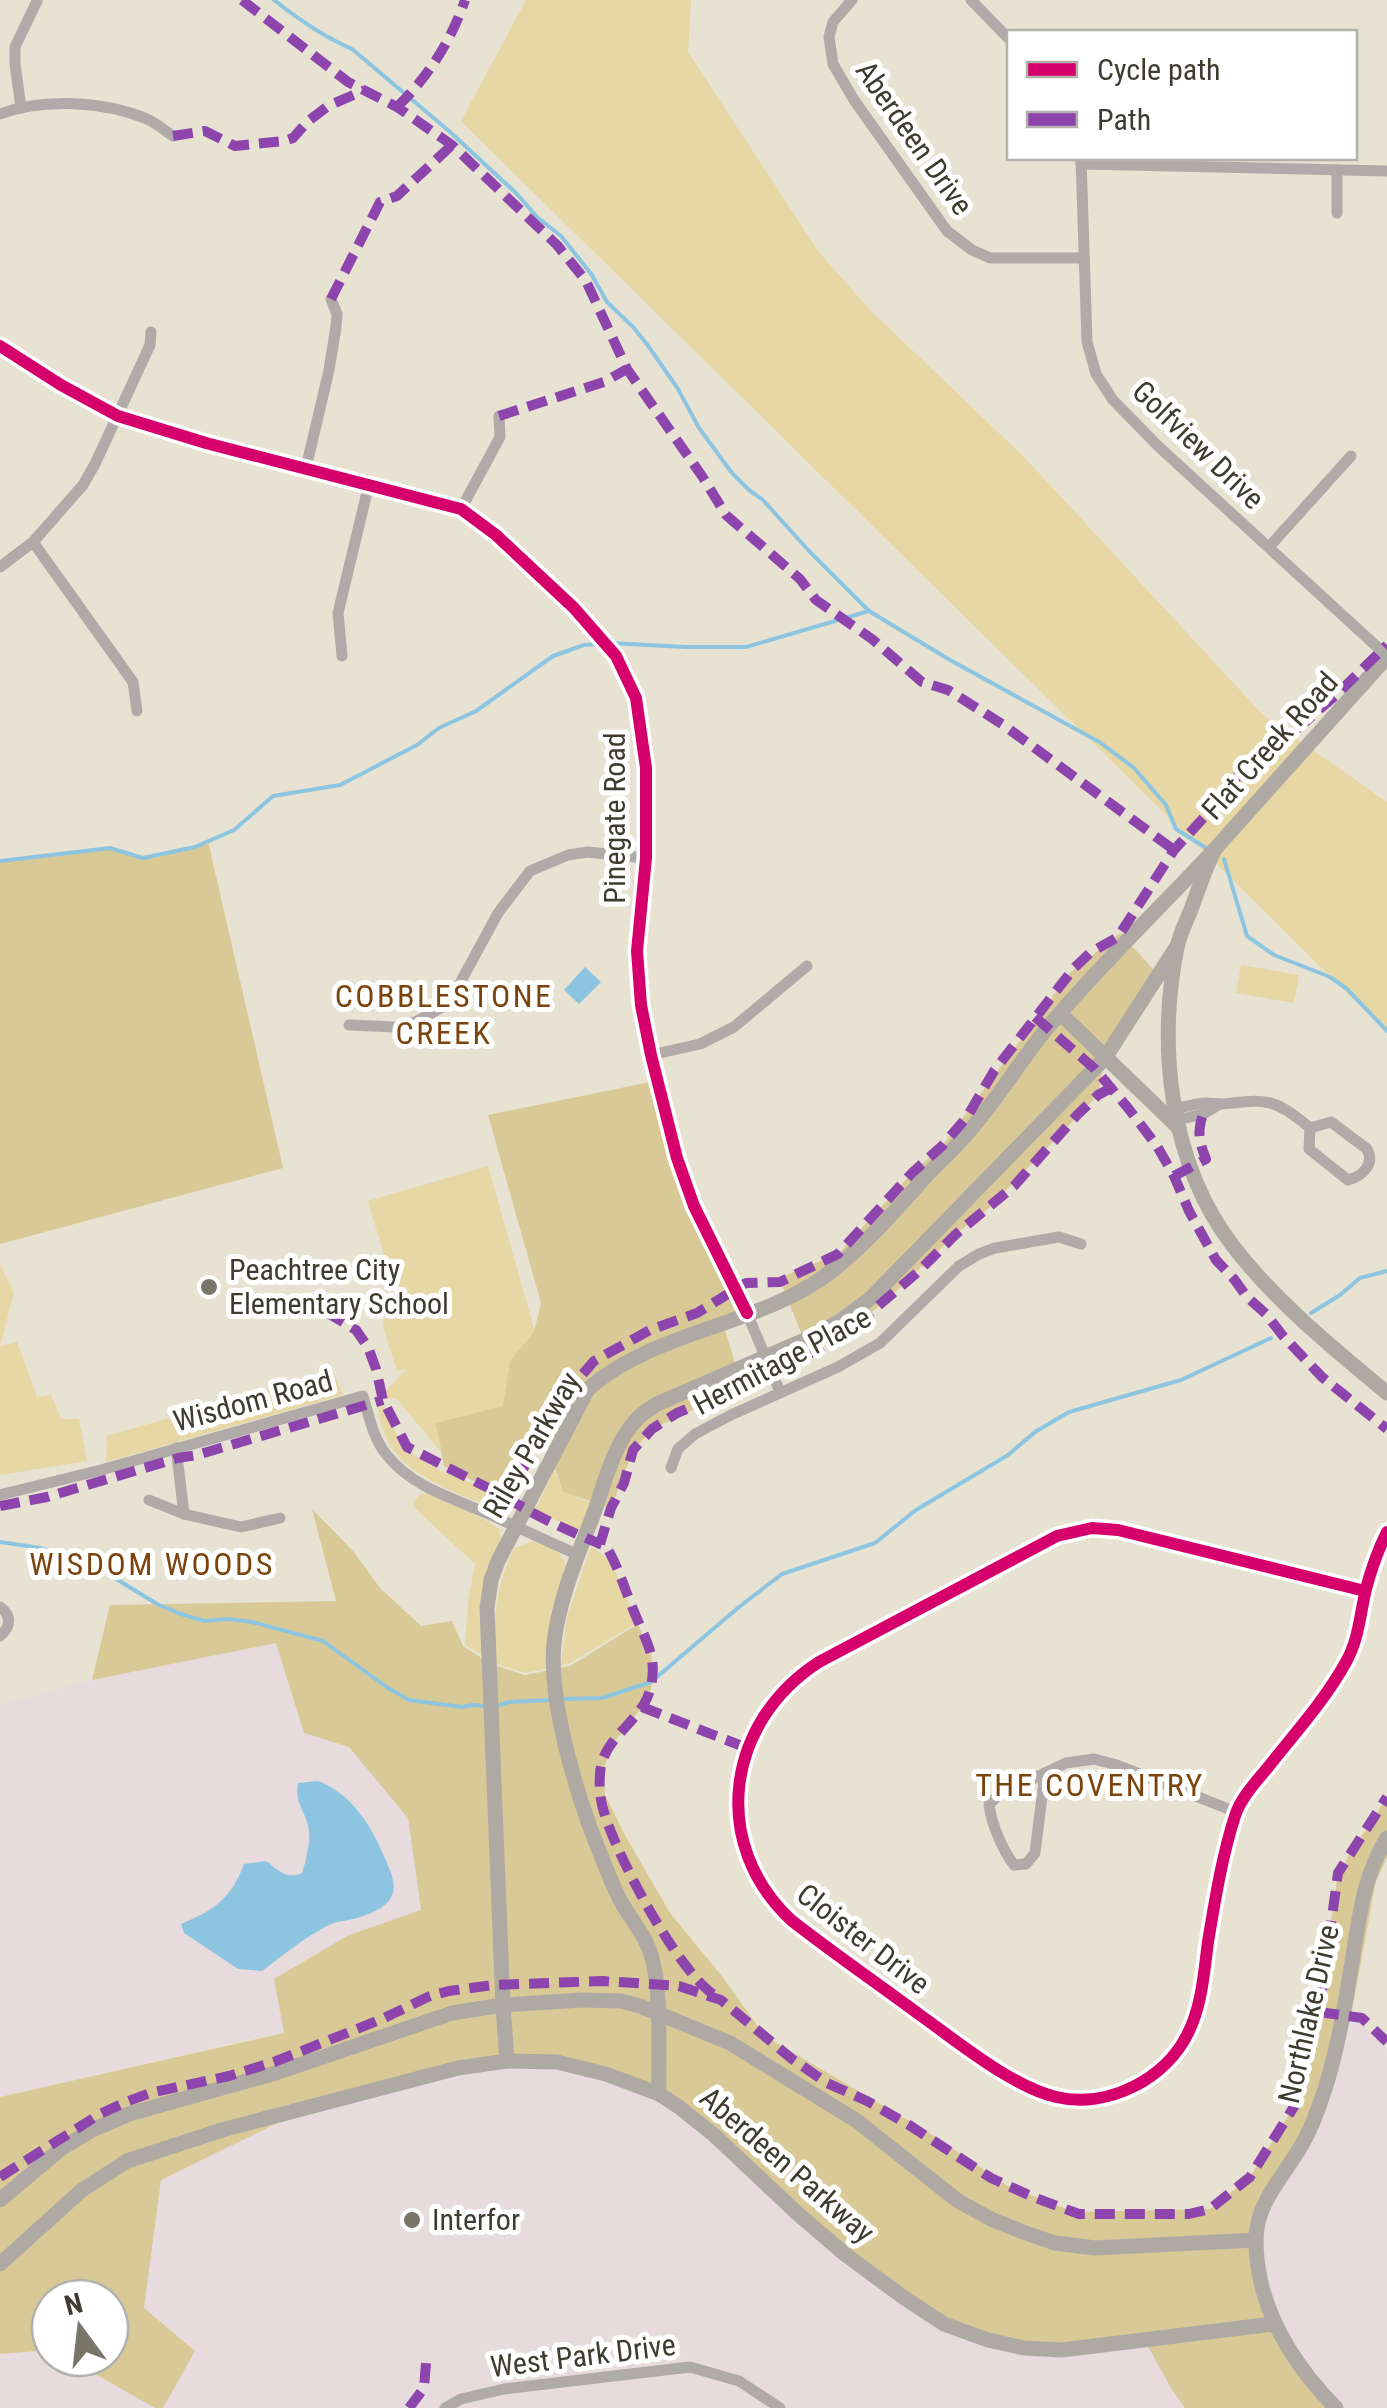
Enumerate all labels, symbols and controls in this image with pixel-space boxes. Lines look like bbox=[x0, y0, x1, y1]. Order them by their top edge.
legend bbox=[1007, 30, 1357, 160]
text: Cycle path bbox=[1097, 52, 1221, 87]
street label: Aberdeen Drive bbox=[849, 54, 980, 221]
text: Path bbox=[1097, 102, 1151, 137]
street label: Golfview Drive bbox=[1125, 373, 1271, 516]
street label: Flat Creek Road bbox=[1194, 665, 1345, 827]
street label: Pinegate Road bbox=[597, 732, 632, 904]
district label: COBBLESTONE CREEK bbox=[335, 977, 553, 1052]
place label: Peachtree City Elementary School bbox=[229, 1252, 449, 1321]
marker: Peachtree City Elementary School bbox=[198, 1276, 220, 1298]
street label: Hermitage Place bbox=[687, 1299, 877, 1422]
street label: Wisdom Road bbox=[170, 1363, 336, 1439]
street label: Riley Parkway bbox=[476, 1366, 587, 1524]
district label: WISDOM WOODS bbox=[29, 1545, 275, 1583]
district label: THE COVENTRY bbox=[975, 1766, 1205, 1804]
street label: Cloister Drive bbox=[790, 1876, 936, 2001]
street label: Northlake Drive bbox=[1271, 1921, 1346, 2107]
street label: Aberdeen Parkway bbox=[693, 2080, 881, 2250]
place label: Interfor bbox=[432, 2202, 520, 2237]
marker: Interfor bbox=[401, 2209, 423, 2231]
north arrow bbox=[30, 2278, 130, 2378]
text: N bbox=[61, 2286, 86, 2322]
street label: West Park Drive bbox=[488, 2327, 677, 2384]

